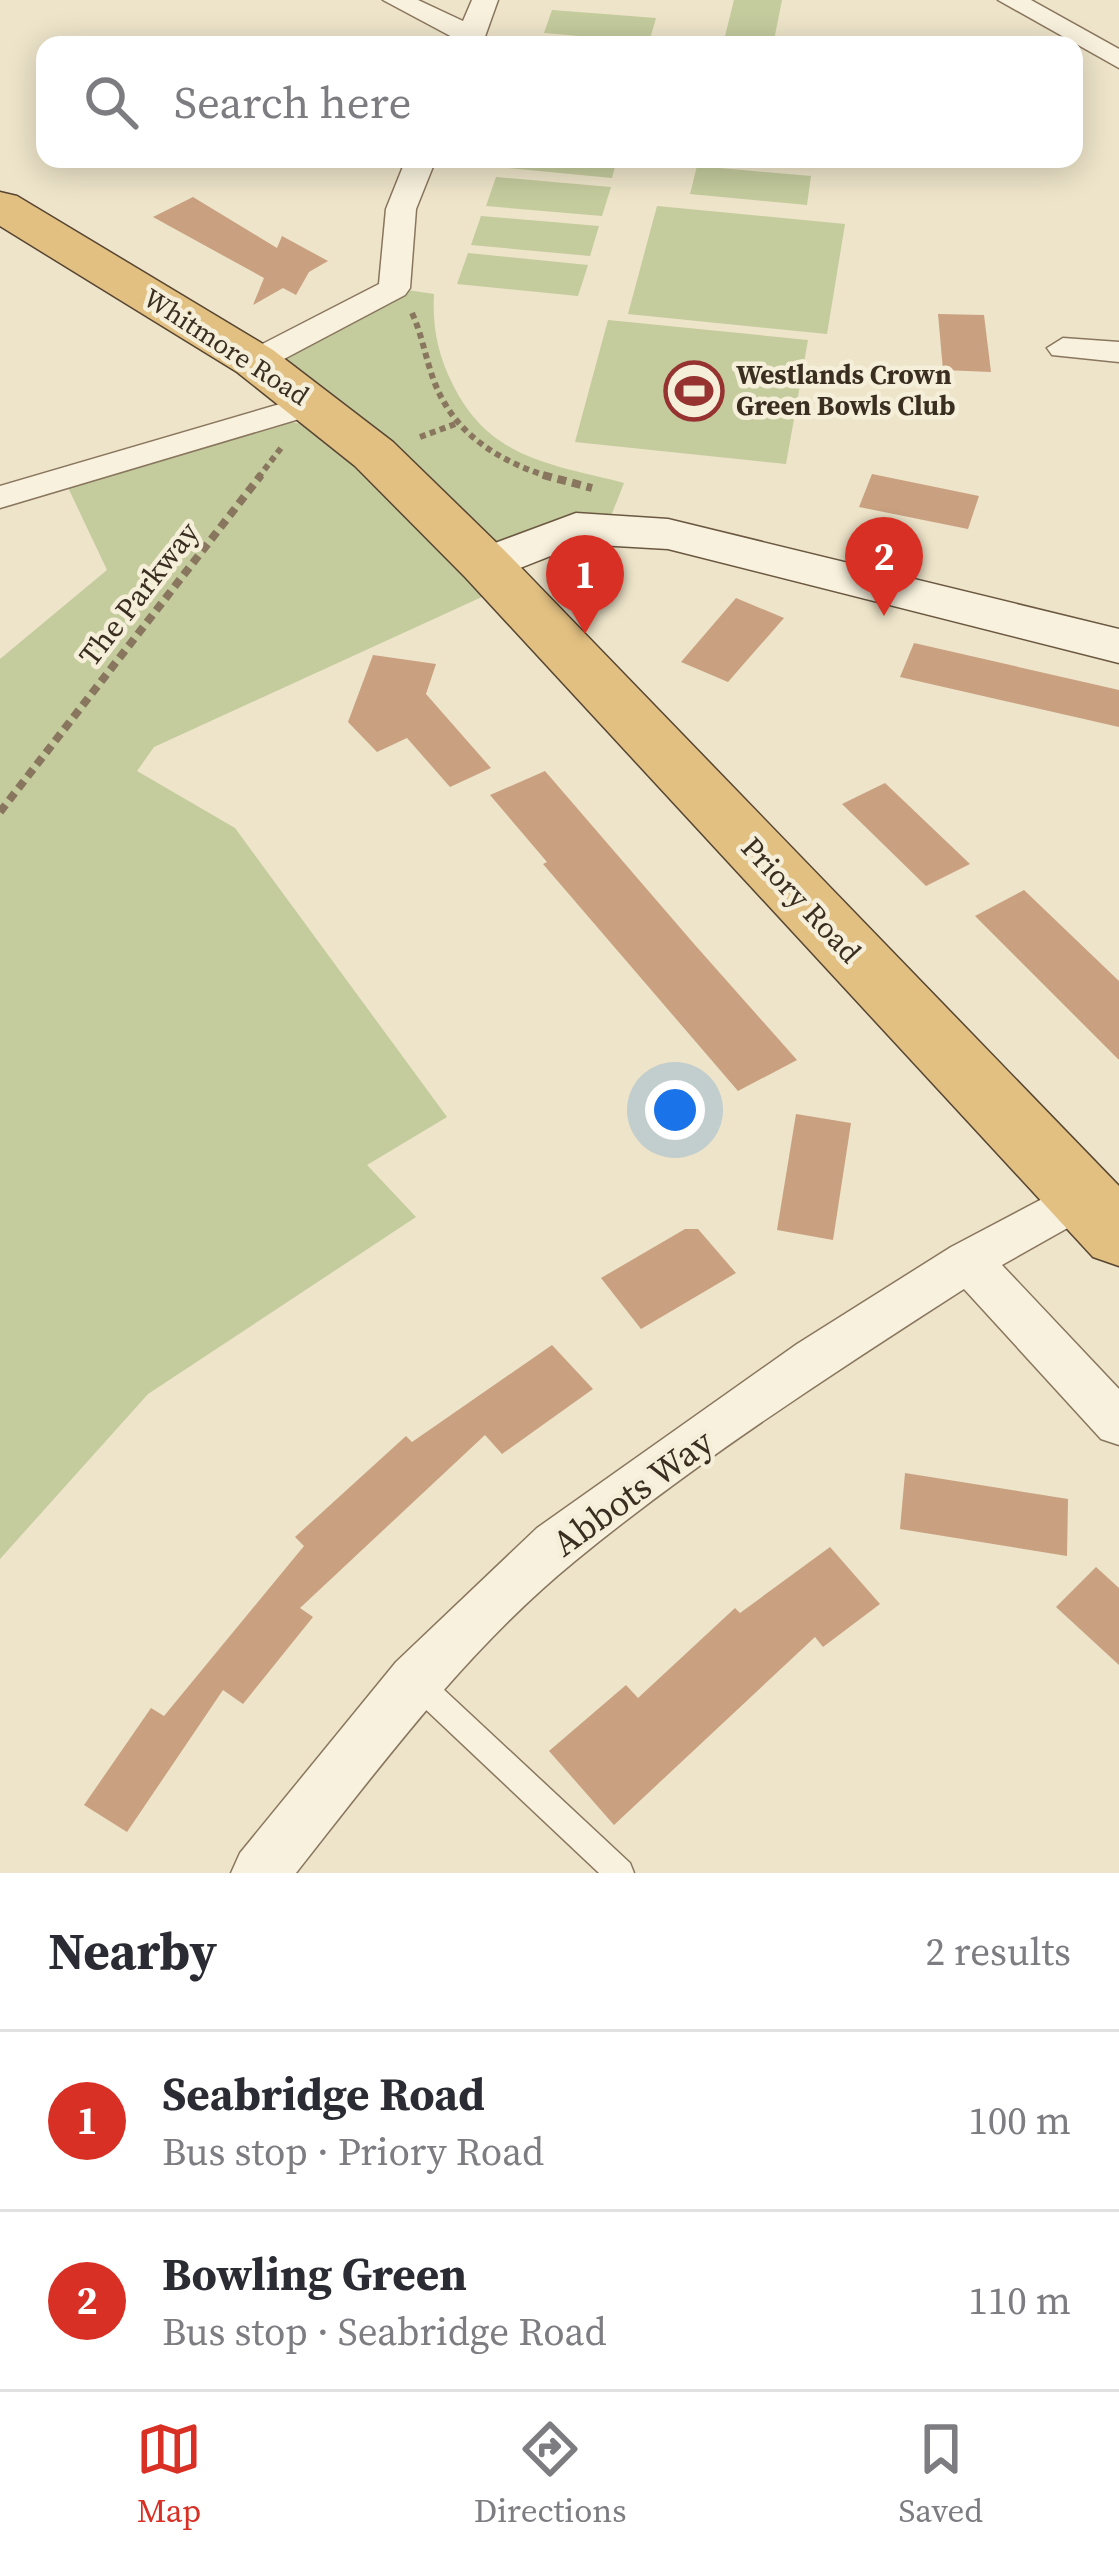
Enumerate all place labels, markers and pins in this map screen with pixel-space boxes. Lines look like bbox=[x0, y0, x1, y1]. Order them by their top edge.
place label: Westlands Crown Green Bowls Club bbox=[736, 356, 955, 424]
sports icon: Westlands Crown Green Bowls Club bbox=[663, 360, 725, 422]
pin: 2 bbox=[845, 517, 923, 616]
pin: 1 bbox=[546, 535, 624, 634]

